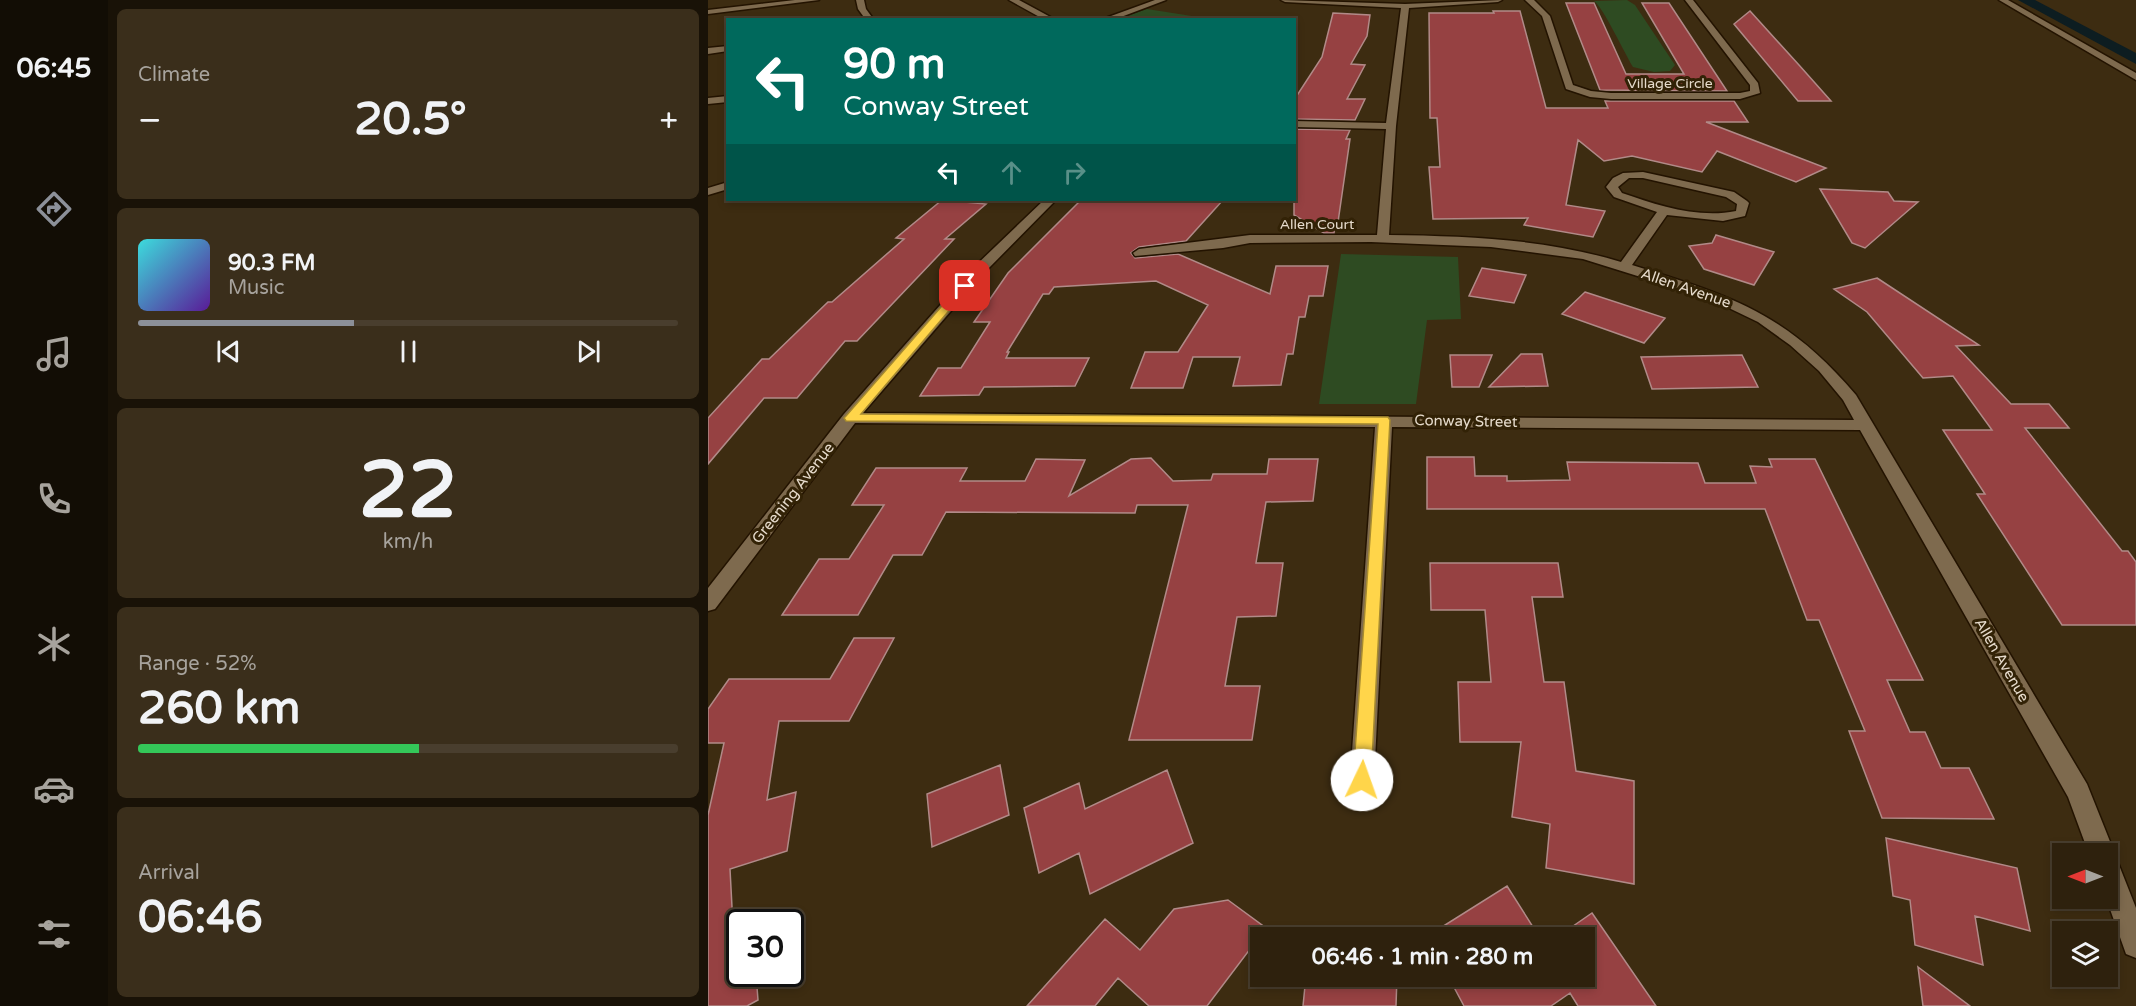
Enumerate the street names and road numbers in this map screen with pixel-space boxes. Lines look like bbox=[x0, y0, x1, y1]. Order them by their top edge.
street label: Village Circle bbox=[1627, 75, 1713, 92]
street label: Allen Court bbox=[1280, 216, 1355, 233]
street label: Allen Avenue bbox=[1639, 264, 1733, 312]
street label: Conway Street bbox=[1414, 411, 1518, 431]
street label: Greening Avenue bbox=[748, 439, 838, 547]
street label: Allen Avenue bbox=[1971, 615, 2033, 705]

